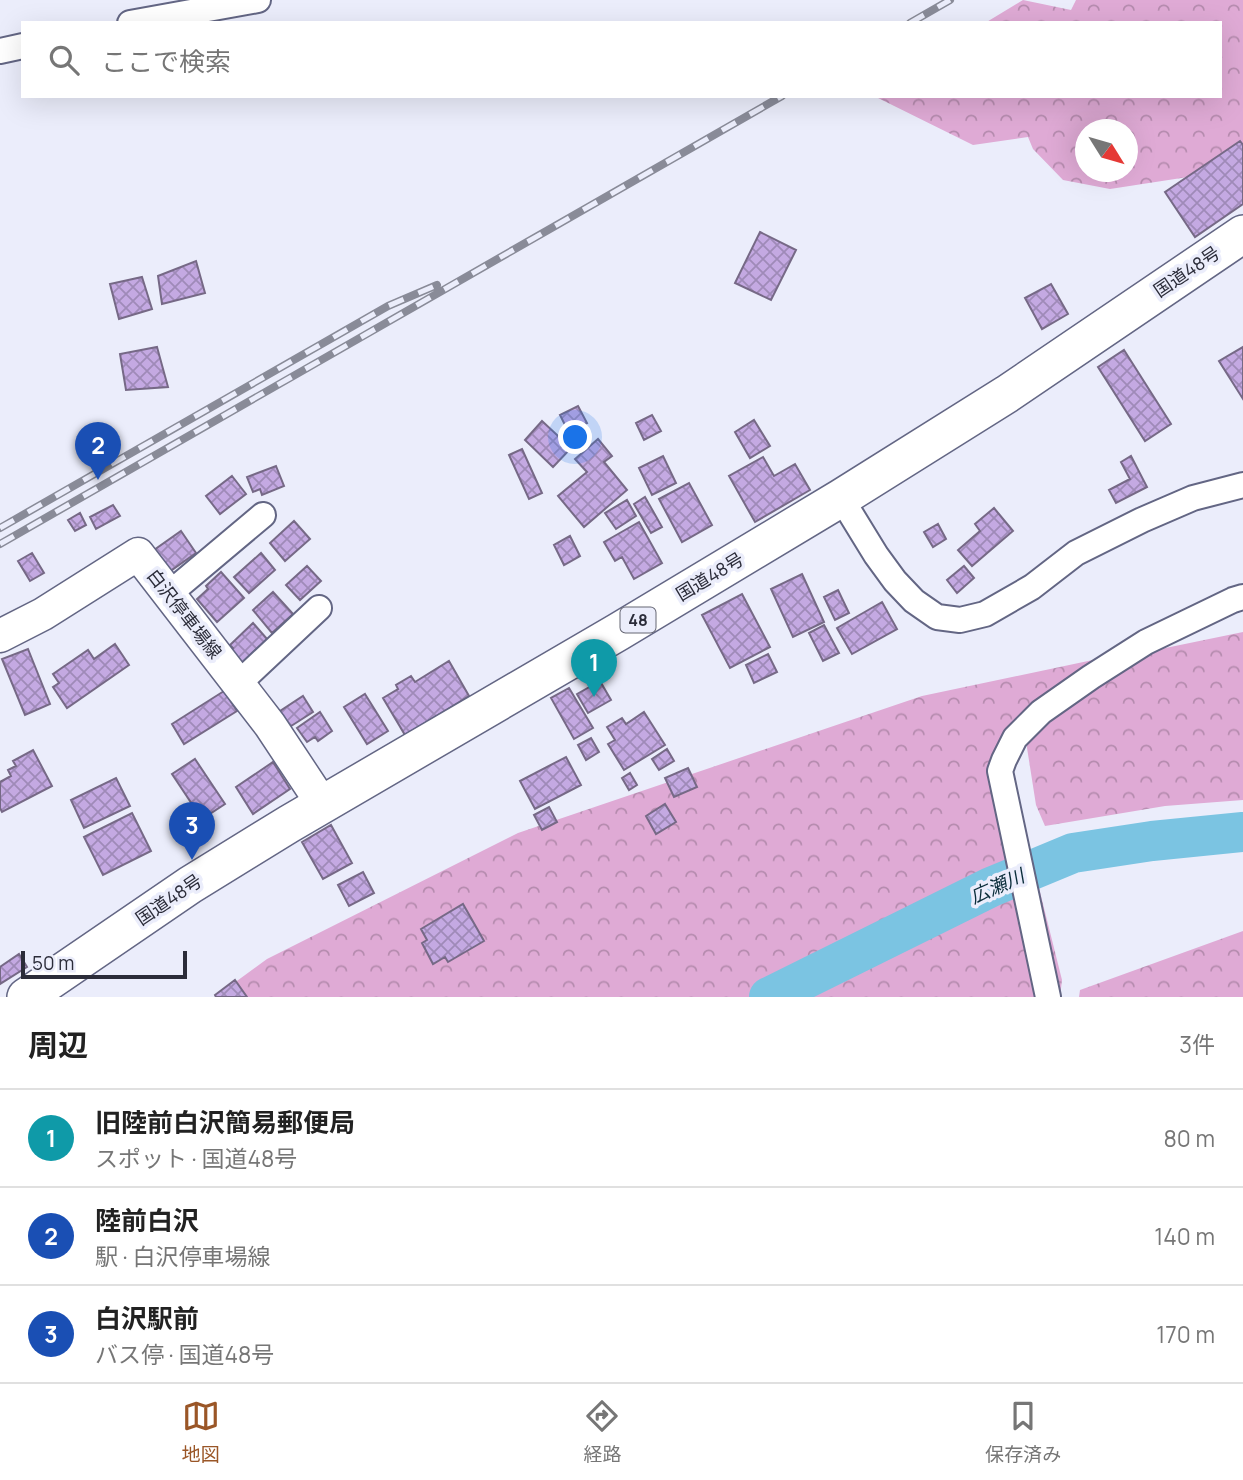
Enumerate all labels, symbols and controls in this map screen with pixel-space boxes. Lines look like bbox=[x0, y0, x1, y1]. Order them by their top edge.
search box bbox=[21, 21, 1222, 98]
icon: search bbox=[45, 41, 83, 79]
text: ここで検索 bbox=[101, 43, 231, 79]
north arrow bbox=[1075, 119, 1138, 182]
street label: 国道48号 bbox=[1149, 240, 1224, 302]
your location bbox=[558, 420, 592, 454]
pin: 2 bbox=[75, 422, 121, 480]
street label: 国道48号 bbox=[671, 547, 748, 606]
street label: 白沢停車場線 bbox=[142, 563, 227, 663]
road number: 48 bbox=[620, 608, 656, 632]
pin: 1 bbox=[571, 639, 617, 697]
pin: 3 bbox=[169, 802, 215, 860]
water label: 広瀬川 bbox=[966, 862, 1030, 909]
street label: 国道48号 bbox=[131, 868, 206, 930]
scale bar bbox=[21, 948, 187, 980]
text: 50 m bbox=[32, 950, 74, 976]
text: 周辺 bbox=[28, 1024, 88, 1065]
text: 3件 bbox=[1179, 1028, 1215, 1060]
text: 旧陸前白沢簡易郵便局 bbox=[95, 1104, 355, 1140]
text: 1 bbox=[46, 1122, 56, 1154]
text: 80 m bbox=[1164, 1122, 1215, 1154]
text: スポット · 国道48号 bbox=[95, 1142, 297, 1174]
text: 陸前白沢 bbox=[95, 1202, 199, 1238]
text: 2 bbox=[44, 1220, 58, 1252]
text: 140 m bbox=[1154, 1220, 1215, 1252]
text: 駅 · 白沢停車場線 bbox=[95, 1240, 270, 1272]
text: 白沢駅前 bbox=[95, 1300, 199, 1336]
text: 3 bbox=[44, 1318, 58, 1350]
text: 170 m bbox=[1156, 1318, 1215, 1350]
text: バス停 · 国道48号 bbox=[95, 1338, 274, 1370]
tab: 地図 bbox=[182, 1397, 220, 1467]
tab: 経路 bbox=[583, 1397, 621, 1467]
tab: 保存済み bbox=[985, 1397, 1061, 1467]

